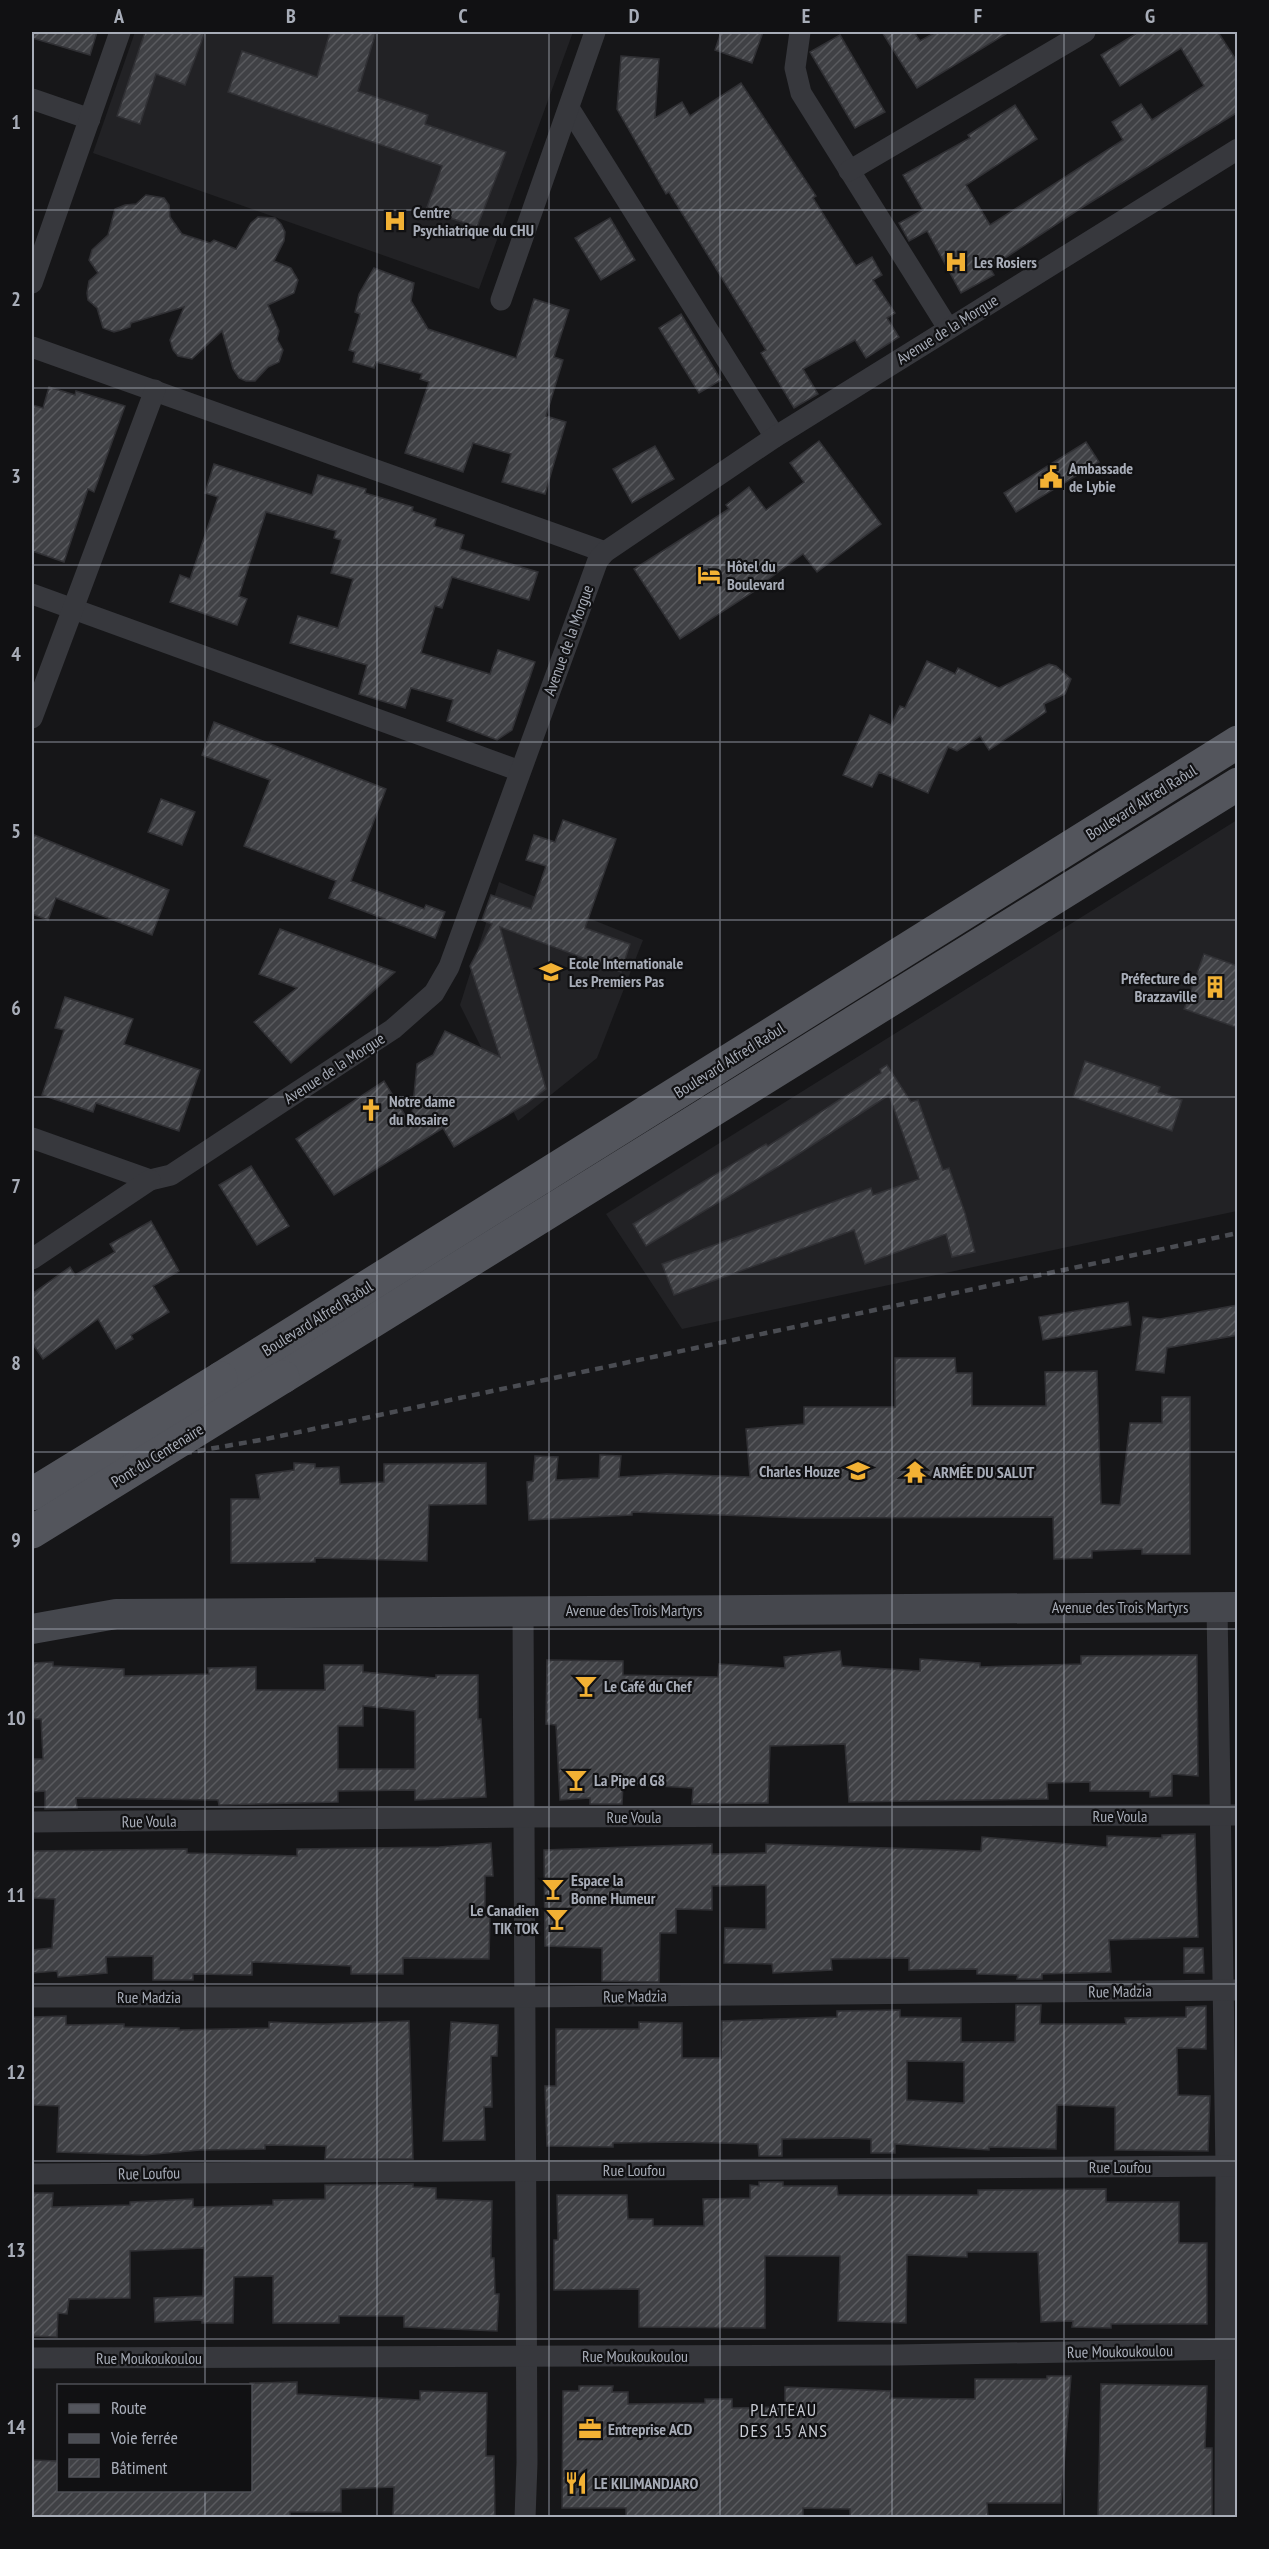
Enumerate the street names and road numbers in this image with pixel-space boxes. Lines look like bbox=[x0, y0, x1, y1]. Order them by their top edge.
street label: Avenue de la Morgue bbox=[892, 290, 1002, 368]
street label: Avenue de la Morgue bbox=[539, 582, 597, 698]
street label: Boulevard Alfred Raôul bbox=[1082, 760, 1200, 844]
street label: Boulevard Alfred Raôul bbox=[670, 1018, 788, 1102]
street label: Avenue de la Morgue bbox=[280, 1028, 388, 1108]
street label: Boulevard Alfred Raôul bbox=[258, 1276, 376, 1360]
street label: Pont du Centenaire bbox=[107, 1419, 207, 1491]
street label: Avenue des Trois Martyrs bbox=[1052, 1597, 1188, 1617]
street label: Avenue des Trois Martyrs bbox=[566, 1600, 702, 1620]
street label: Rue Voula bbox=[1093, 1806, 1147, 1826]
street label: Rue Voula bbox=[607, 1807, 661, 1827]
street label: Rue Voula bbox=[121, 1811, 177, 1831]
street label: Rue Madzia bbox=[1088, 1980, 1152, 2002]
street label: Rue Madzia bbox=[603, 1985, 667, 2007]
street label: Rue Madzia bbox=[117, 1987, 181, 2007]
street label: Rue Loufou bbox=[1089, 2157, 1151, 2177]
street label: Rue Loufou bbox=[603, 2160, 665, 2180]
street label: Rue Loufou bbox=[118, 2162, 180, 2184]
street label: Rue Moukoukoulou bbox=[1067, 2340, 1173, 2362]
street label: Rue Moukoukoulou bbox=[582, 2346, 688, 2366]
street label: Rue Moukoukoulou bbox=[96, 2348, 202, 2368]

